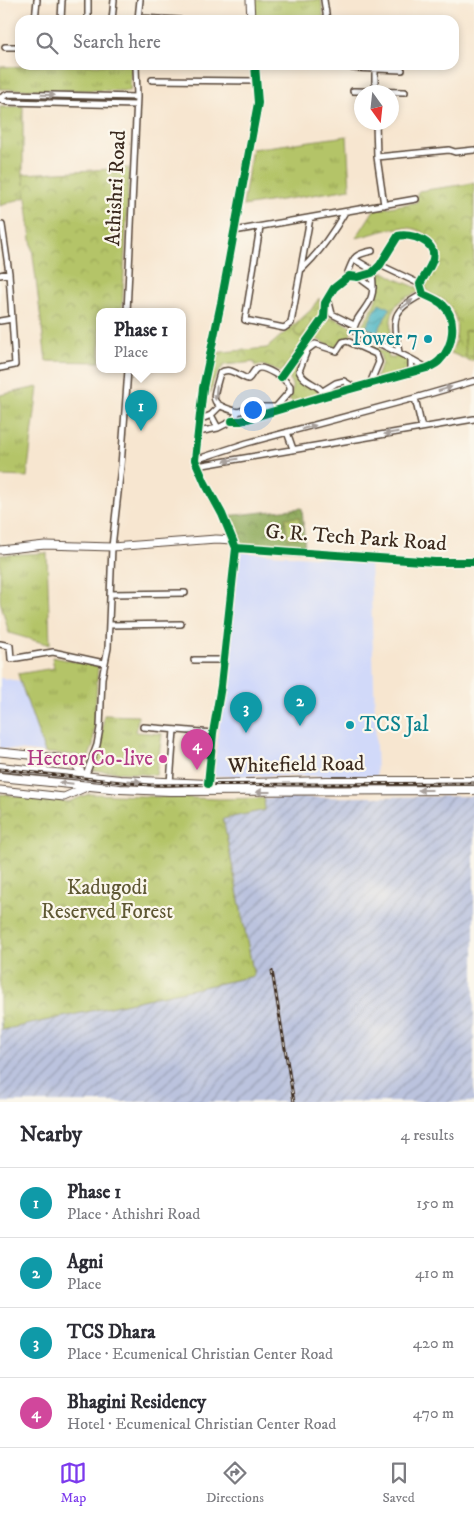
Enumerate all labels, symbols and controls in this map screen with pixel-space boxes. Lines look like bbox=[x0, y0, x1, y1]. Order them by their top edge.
search box bbox=[15, 15, 459, 70]
icon: search bbox=[33, 29, 61, 57]
text: Search here bbox=[73, 31, 161, 54]
north arrow bbox=[354, 85, 399, 130]
one-way arrow bbox=[40, 91, 56, 99]
street label: Athishri Road bbox=[100, 129, 132, 246]
one-way arrow bbox=[400, 298, 413, 309]
popup bbox=[96, 308, 186, 373]
text: Phase 1 bbox=[114, 319, 168, 342]
place label: Tower 7 bbox=[349, 326, 418, 352]
marker: Tower 7 bbox=[422, 333, 434, 345]
text: Place bbox=[114, 342, 148, 362]
one-way arrow bbox=[437, 385, 452, 393]
one-way arrow bbox=[211, 386, 219, 402]
pin: 1 bbox=[125, 390, 157, 431]
your location bbox=[240, 397, 266, 423]
one-way arrow bbox=[302, 422, 317, 430]
one-way arrow bbox=[383, 429, 399, 437]
one-way arrow bbox=[223, 456, 239, 464]
street label: G. R. Tech Park Road bbox=[264, 519, 448, 557]
pin: 2 bbox=[284, 685, 316, 726]
pin: 3 bbox=[230, 692, 262, 733]
place label: TCS Jal bbox=[360, 712, 429, 738]
marker: TCS Jal bbox=[344, 719, 356, 731]
pin: 4 bbox=[181, 729, 213, 770]
place label: Hector Co-live bbox=[26, 746, 153, 772]
street label: Whitefield Road bbox=[226, 751, 365, 779]
marker: Hector Co-live bbox=[157, 753, 169, 765]
one-way arrow bbox=[126, 778, 142, 786]
one-way arrow bbox=[57, 779, 73, 787]
one-way arrow bbox=[417, 786, 433, 794]
one-way arrow bbox=[255, 788, 271, 796]
park label: Kadugodi Reserved Forest bbox=[41, 875, 173, 925]
text: Nearby bbox=[20, 1122, 82, 1148]
text: 4 results bbox=[401, 1125, 454, 1145]
text: Phase 1 bbox=[67, 1181, 121, 1204]
text: 1 bbox=[33, 1193, 39, 1213]
text: 150 m bbox=[416, 1193, 454, 1213]
text: Place · Athishri Road bbox=[67, 1204, 200, 1224]
text: Agni bbox=[67, 1251, 103, 1274]
text: 2 bbox=[32, 1263, 40, 1283]
text: 410 m bbox=[415, 1263, 454, 1283]
text: Place bbox=[67, 1274, 101, 1294]
text: TCS Dhara bbox=[67, 1321, 155, 1344]
text: 3 bbox=[33, 1333, 39, 1353]
text: 420 m bbox=[413, 1333, 454, 1353]
text: Place · Ecumenical Christian Center Road bbox=[67, 1344, 333, 1364]
text: Bhagini Residency bbox=[67, 1391, 206, 1414]
text: 4 bbox=[31, 1403, 41, 1423]
text: 470 m bbox=[413, 1403, 454, 1423]
text: Hotel · Ecumenical Christian Center Road bbox=[67, 1414, 336, 1434]
tab: Map bbox=[59, 1459, 87, 1507]
tab: Directions bbox=[206, 1459, 264, 1507]
tab: Saved bbox=[383, 1459, 415, 1507]

